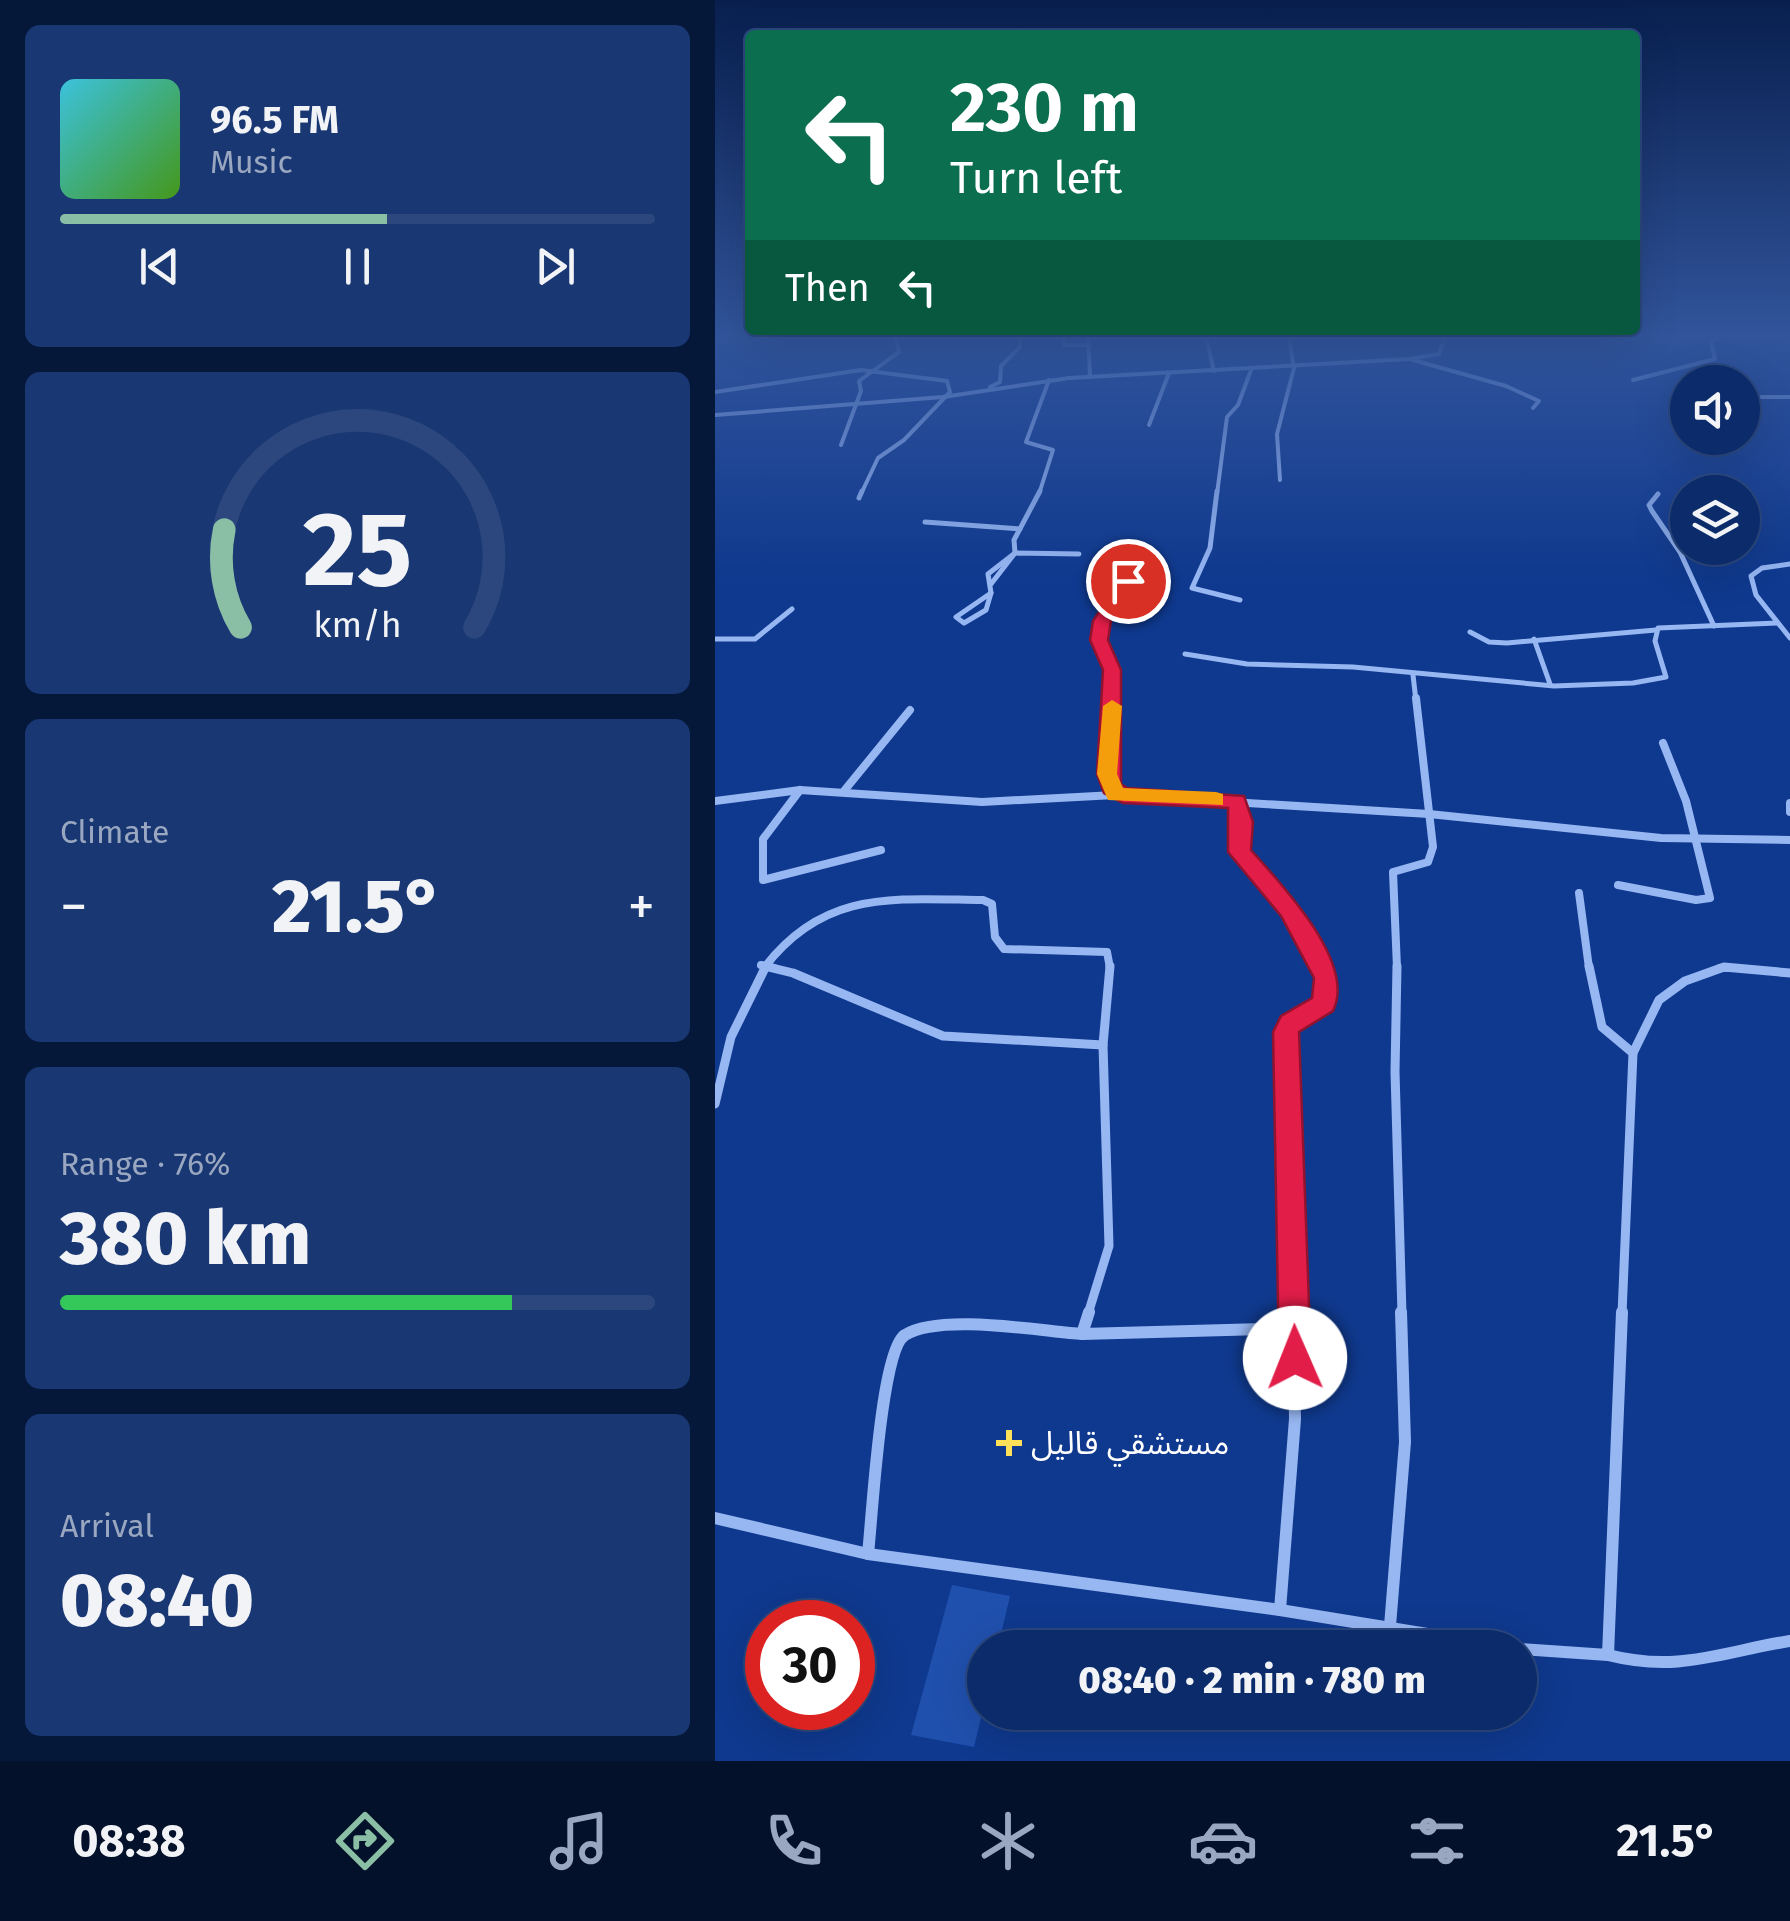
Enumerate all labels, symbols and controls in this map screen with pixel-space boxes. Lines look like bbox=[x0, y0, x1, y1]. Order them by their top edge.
text: 230 m bbox=[950, 66, 1139, 150]
icon: left bbox=[785, 70, 915, 200]
text: 96.5 FM bbox=[210, 97, 339, 143]
text: Music bbox=[210, 143, 293, 181]
text: Turn left bbox=[950, 151, 1122, 205]
icon: previous bbox=[132, 239, 187, 294]
icon: pause bbox=[330, 239, 385, 294]
icon: next bbox=[528, 239, 583, 294]
icon: left bbox=[890, 260, 945, 315]
text: Then bbox=[785, 265, 870, 311]
map controls bbox=[1670, 365, 1760, 565]
button: sound bbox=[1670, 365, 1760, 455]
button: layers bbox=[1670, 475, 1760, 565]
text: 25 bbox=[303, 488, 412, 613]
pin bbox=[1086, 539, 1171, 624]
icon: arrive bbox=[1101, 554, 1156, 609]
text: km/h bbox=[313, 604, 402, 646]
text: Climate bbox=[60, 813, 169, 851]
text: 21.5° bbox=[272, 862, 443, 952]
text: − bbox=[60, 874, 88, 940]
text: + bbox=[628, 874, 655, 940]
text: Range · 76% bbox=[60, 1145, 230, 1183]
text: 380 km bbox=[60, 1194, 311, 1284]
position arrow bbox=[1243, 1306, 1347, 1410]
place label: مستشقي قاليل bbox=[1031, 1424, 1229, 1467]
marker: مستشقي قاليل bbox=[996, 1430, 1022, 1456]
text: Arrival bbox=[60, 1507, 154, 1545]
text: 08:40 bbox=[60, 1556, 254, 1646]
speed limit sign: 30 bbox=[745, 1600, 875, 1730]
text: 08:40 · 2 min · 780 m bbox=[1078, 1657, 1426, 1703]
icon: directions bbox=[330, 1806, 400, 1876]
icon: music bbox=[544, 1806, 614, 1876]
icon: phone bbox=[759, 1806, 829, 1876]
icon: climate bbox=[973, 1806, 1043, 1876]
icon: car bbox=[1188, 1806, 1258, 1876]
icon: filters bbox=[1402, 1806, 1472, 1876]
text: 08:38 bbox=[72, 1814, 186, 1868]
text: 21.5° bbox=[1616, 1814, 1718, 1868]

